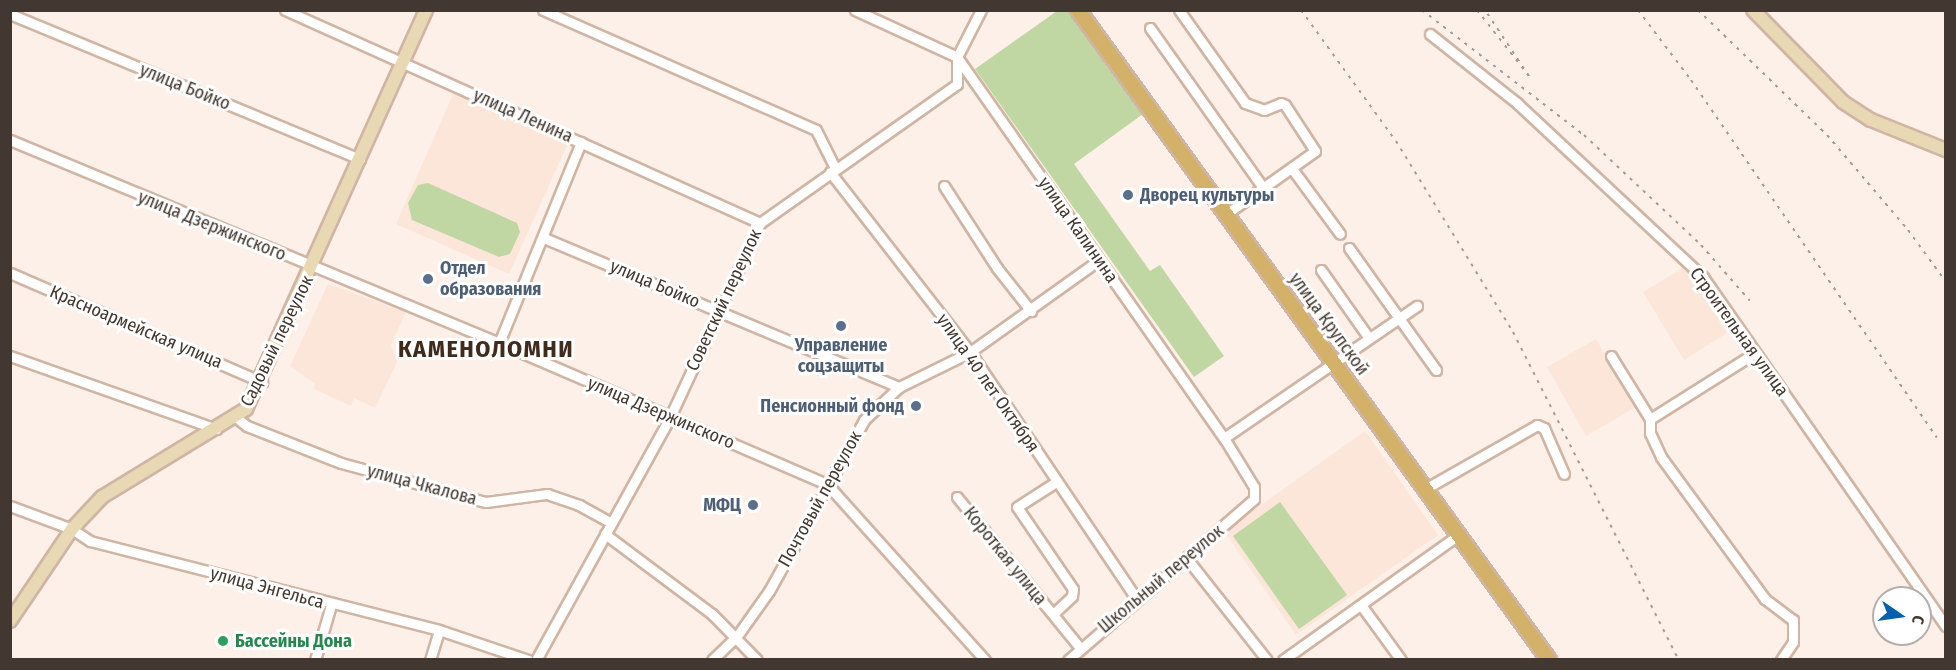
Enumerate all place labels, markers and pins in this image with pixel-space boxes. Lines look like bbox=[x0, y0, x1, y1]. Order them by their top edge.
place label: Дворец культуры bbox=[1140, 184, 1274, 206]
marker: Дворец культуры bbox=[1121, 188, 1135, 202]
place label: Отдел образования bbox=[440, 258, 541, 300]
marker: Отдел образования bbox=[421, 272, 435, 286]
marker: Управление соцзащиты bbox=[834, 319, 848, 333]
place label: Управление соцзащиты bbox=[795, 335, 887, 378]
place label: Пенсионный фонд bbox=[760, 395, 904, 417]
marker: Пенсионный фонд bbox=[909, 399, 923, 413]
place label: МФЦ bbox=[703, 494, 741, 516]
marker: МФЦ bbox=[746, 498, 760, 512]
place label: Бассейны Дона bbox=[235, 630, 352, 652]
marker: Бассейны Дона bbox=[216, 634, 230, 648]

